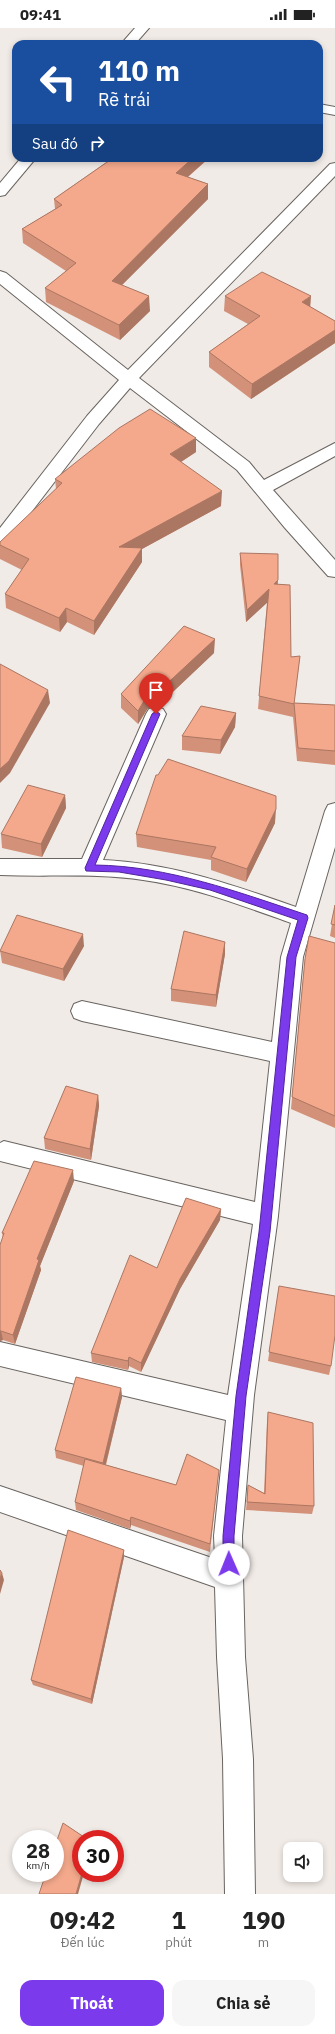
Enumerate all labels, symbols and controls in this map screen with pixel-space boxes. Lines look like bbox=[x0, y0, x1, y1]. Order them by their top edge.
text: 09:41 bbox=[20, 5, 61, 24]
text: 110 m bbox=[98, 52, 180, 89]
icon: left bbox=[32, 56, 84, 108]
text: Rẽ trái bbox=[98, 88, 150, 111]
icon: right bbox=[86, 132, 108, 154]
text: Sau đó bbox=[32, 134, 78, 153]
pin bbox=[139, 673, 173, 714]
icon: arrive bbox=[145, 679, 167, 701]
position arrow bbox=[208, 1543, 250, 1585]
speed limit sign: 30 bbox=[72, 1830, 124, 1882]
text: 28 bbox=[26, 1837, 50, 1864]
map controls bbox=[283, 1842, 323, 1882]
button: sound bbox=[283, 1842, 323, 1882]
text: km/h bbox=[26, 1859, 50, 1872]
text: 09:42 bbox=[50, 1904, 115, 1936]
text: 1 bbox=[171, 1904, 186, 1936]
text: 190 bbox=[242, 1904, 285, 1936]
text: Đến lúc bbox=[61, 1934, 105, 1951]
text: phút bbox=[165, 1934, 192, 1951]
text: m bbox=[258, 1934, 269, 1951]
button: Thoát bbox=[20, 1980, 164, 2026]
button: Chia sẻ bbox=[172, 1980, 315, 2026]

